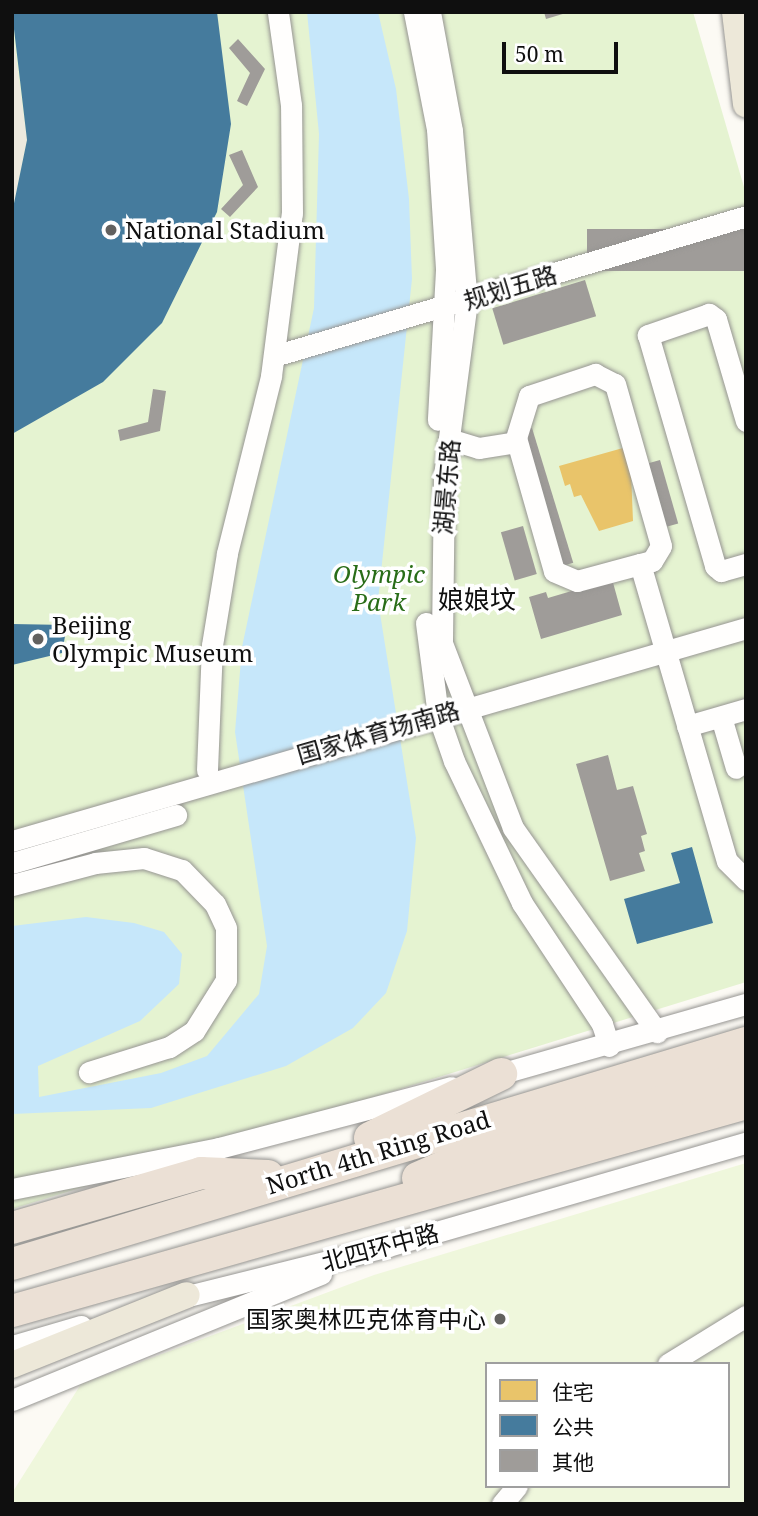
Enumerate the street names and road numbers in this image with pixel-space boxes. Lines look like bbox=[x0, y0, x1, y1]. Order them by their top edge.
street label: 规划五路 bbox=[460, 259, 560, 315]
street label: 湖景东路 bbox=[427, 438, 465, 536]
street label: 国家体育场南路 bbox=[293, 695, 463, 769]
street label: North 4th Ring Road bbox=[263, 1104, 493, 1200]
street label: 北四环中路 bbox=[318, 1218, 442, 1276]

